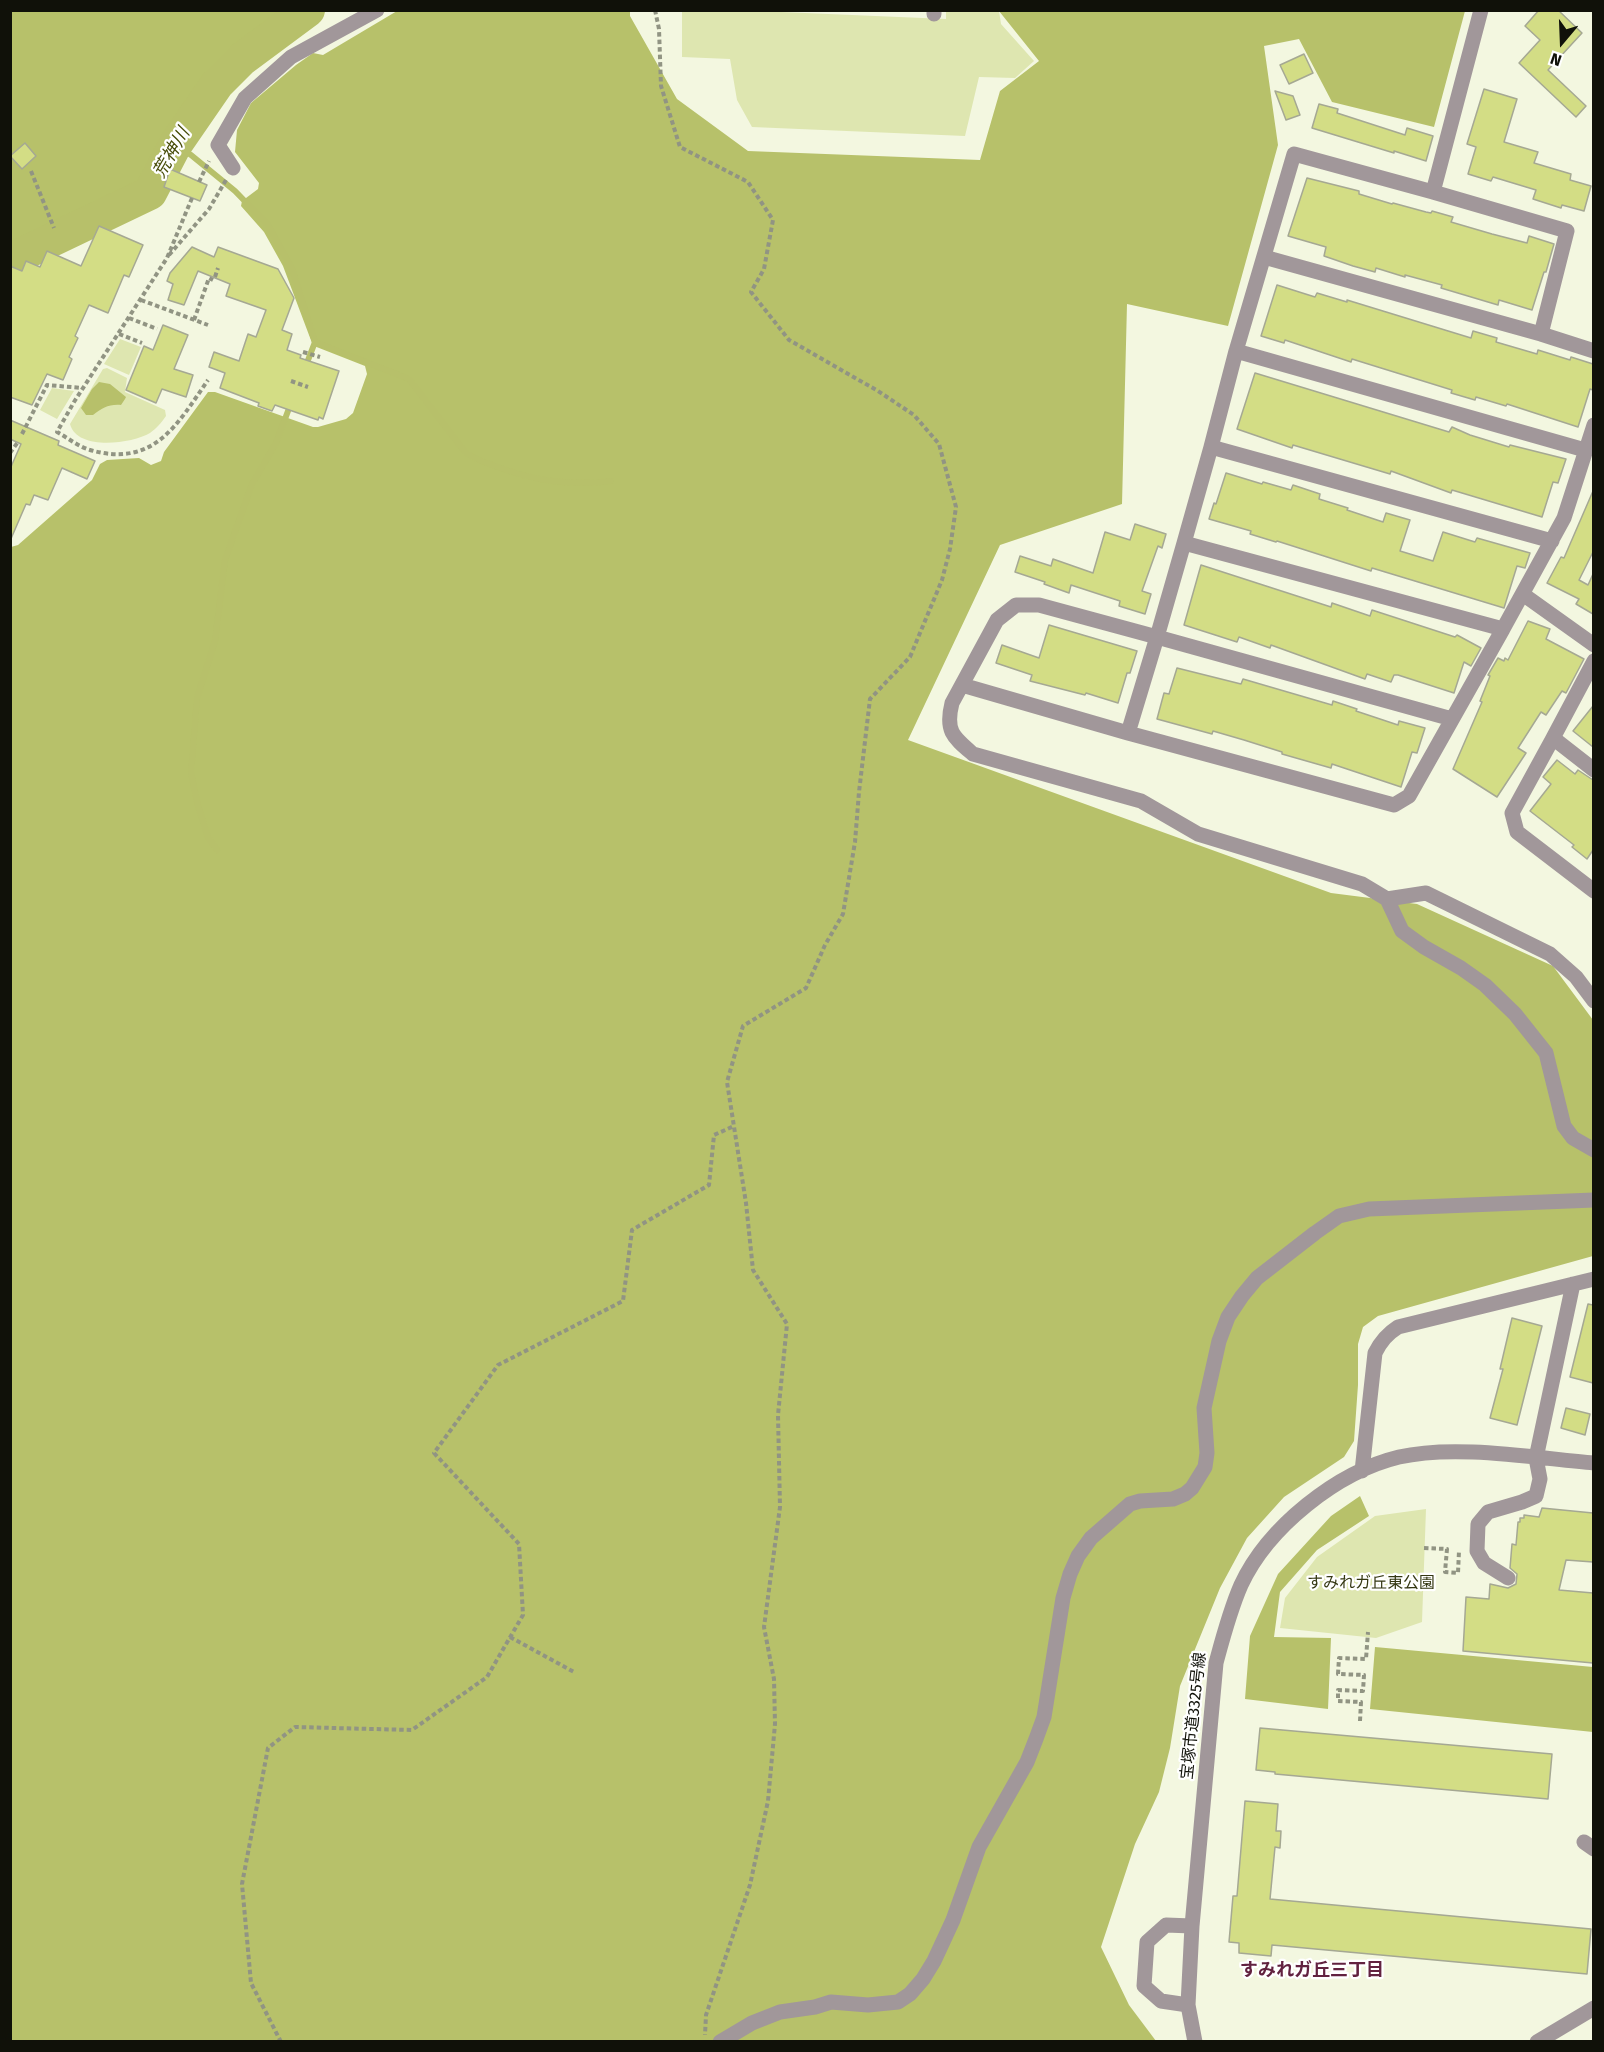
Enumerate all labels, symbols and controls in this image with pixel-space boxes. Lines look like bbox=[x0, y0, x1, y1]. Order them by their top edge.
north arrow bbox=[1532, 12, 1592, 72]
text: N bbox=[1548, 49, 1564, 70]
water label: 荒神川 bbox=[149, 124, 195, 182]
park label: すみれガ丘東公園 bbox=[1307, 1574, 1435, 1594]
street label: 宝塚市道3325号線 bbox=[1178, 1651, 1210, 1781]
district label: すみれガ丘三丁目 bbox=[1240, 1960, 1384, 1982]

